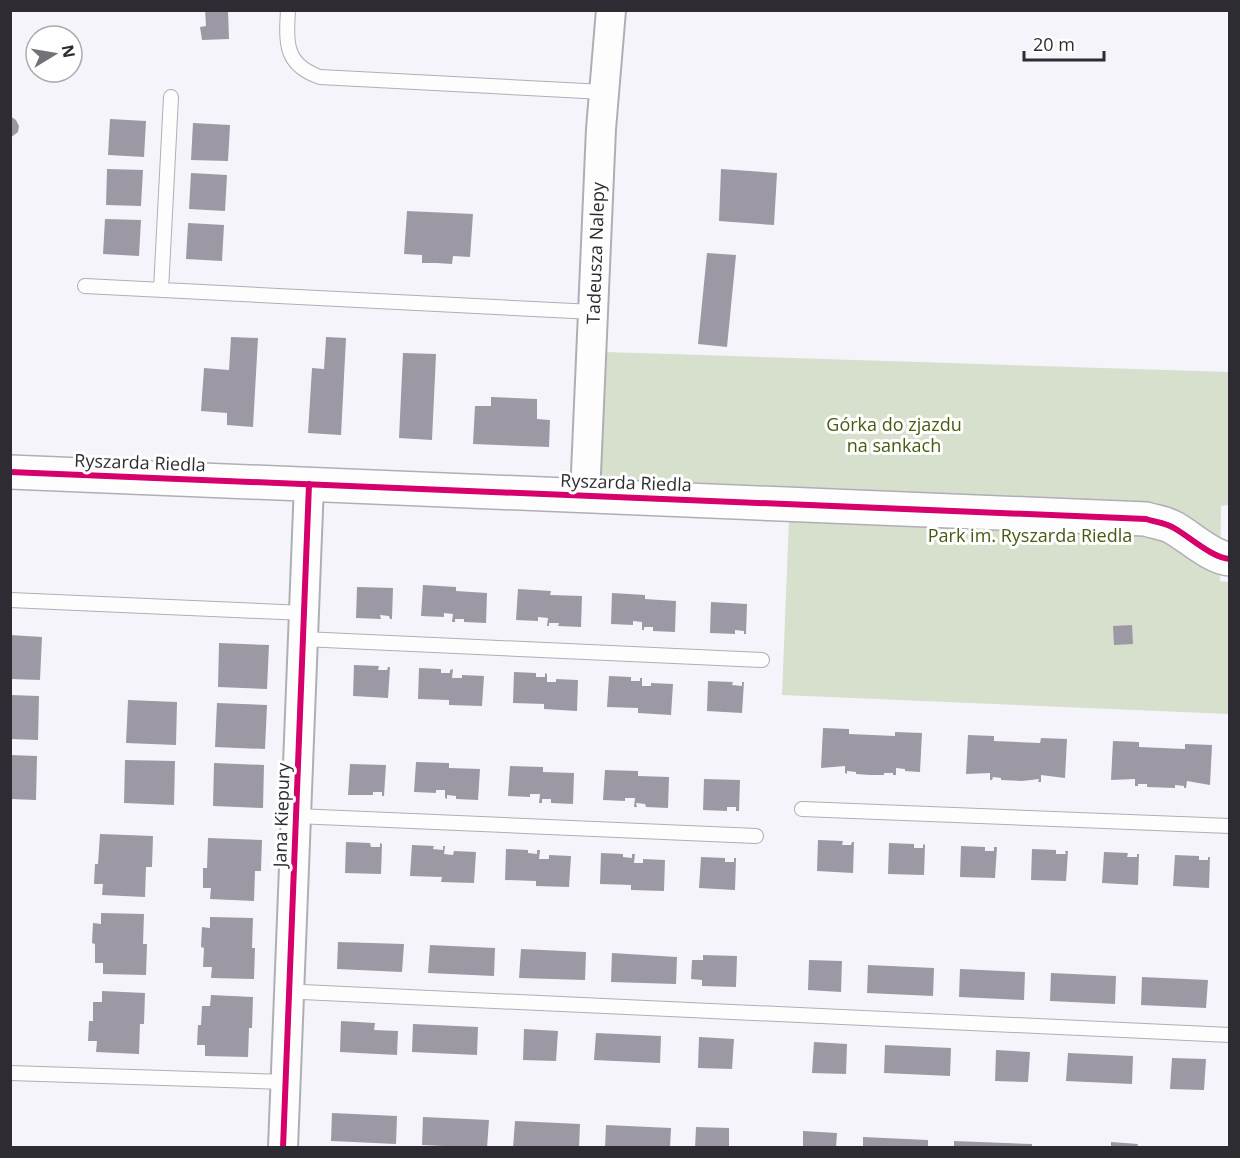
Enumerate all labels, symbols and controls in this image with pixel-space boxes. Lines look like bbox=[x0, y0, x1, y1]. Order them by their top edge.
north arrow bbox=[24, 24, 84, 84]
scale bar bbox=[1024, 24, 1104, 62]
text: 20 m bbox=[1033, 32, 1075, 56]
text: N bbox=[57, 43, 81, 60]
street label: Tadeusza Nalepy bbox=[581, 181, 610, 324]
park label: Górka do zjazdu na sankach bbox=[826, 412, 962, 457]
street label: Ryszarda Riedla bbox=[74, 448, 206, 476]
street label: Ryszarda Riedla bbox=[560, 468, 692, 496]
park label: Park im. Ryszarda Riedla bbox=[928, 523, 1132, 547]
street label: Jana Kiepury bbox=[267, 761, 295, 870]

